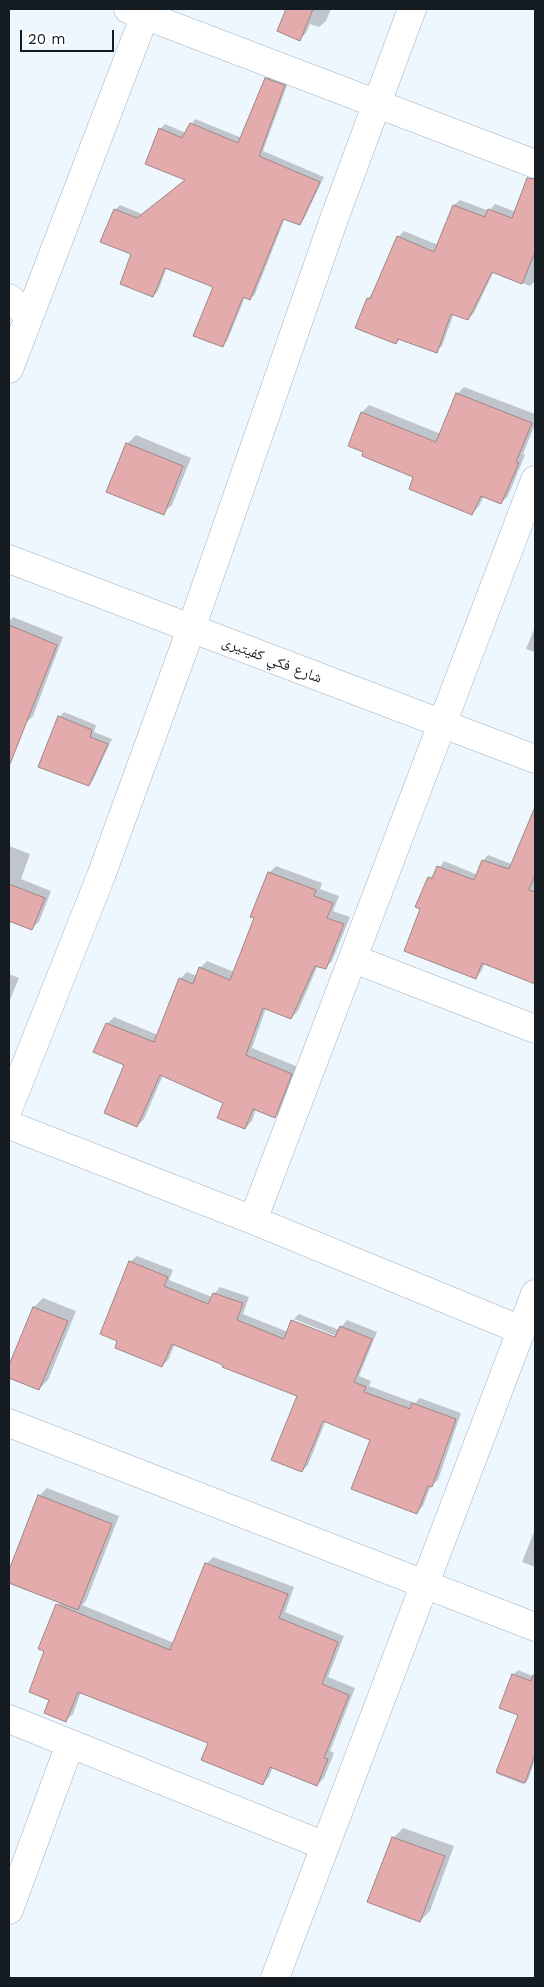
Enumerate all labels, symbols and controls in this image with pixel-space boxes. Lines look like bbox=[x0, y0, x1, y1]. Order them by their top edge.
scale bar bbox=[22, 20, 116, 52]
text: 20 m bbox=[28, 30, 66, 48]
street label: شارع فكي كفيتيرى bbox=[219, 633, 325, 687]

